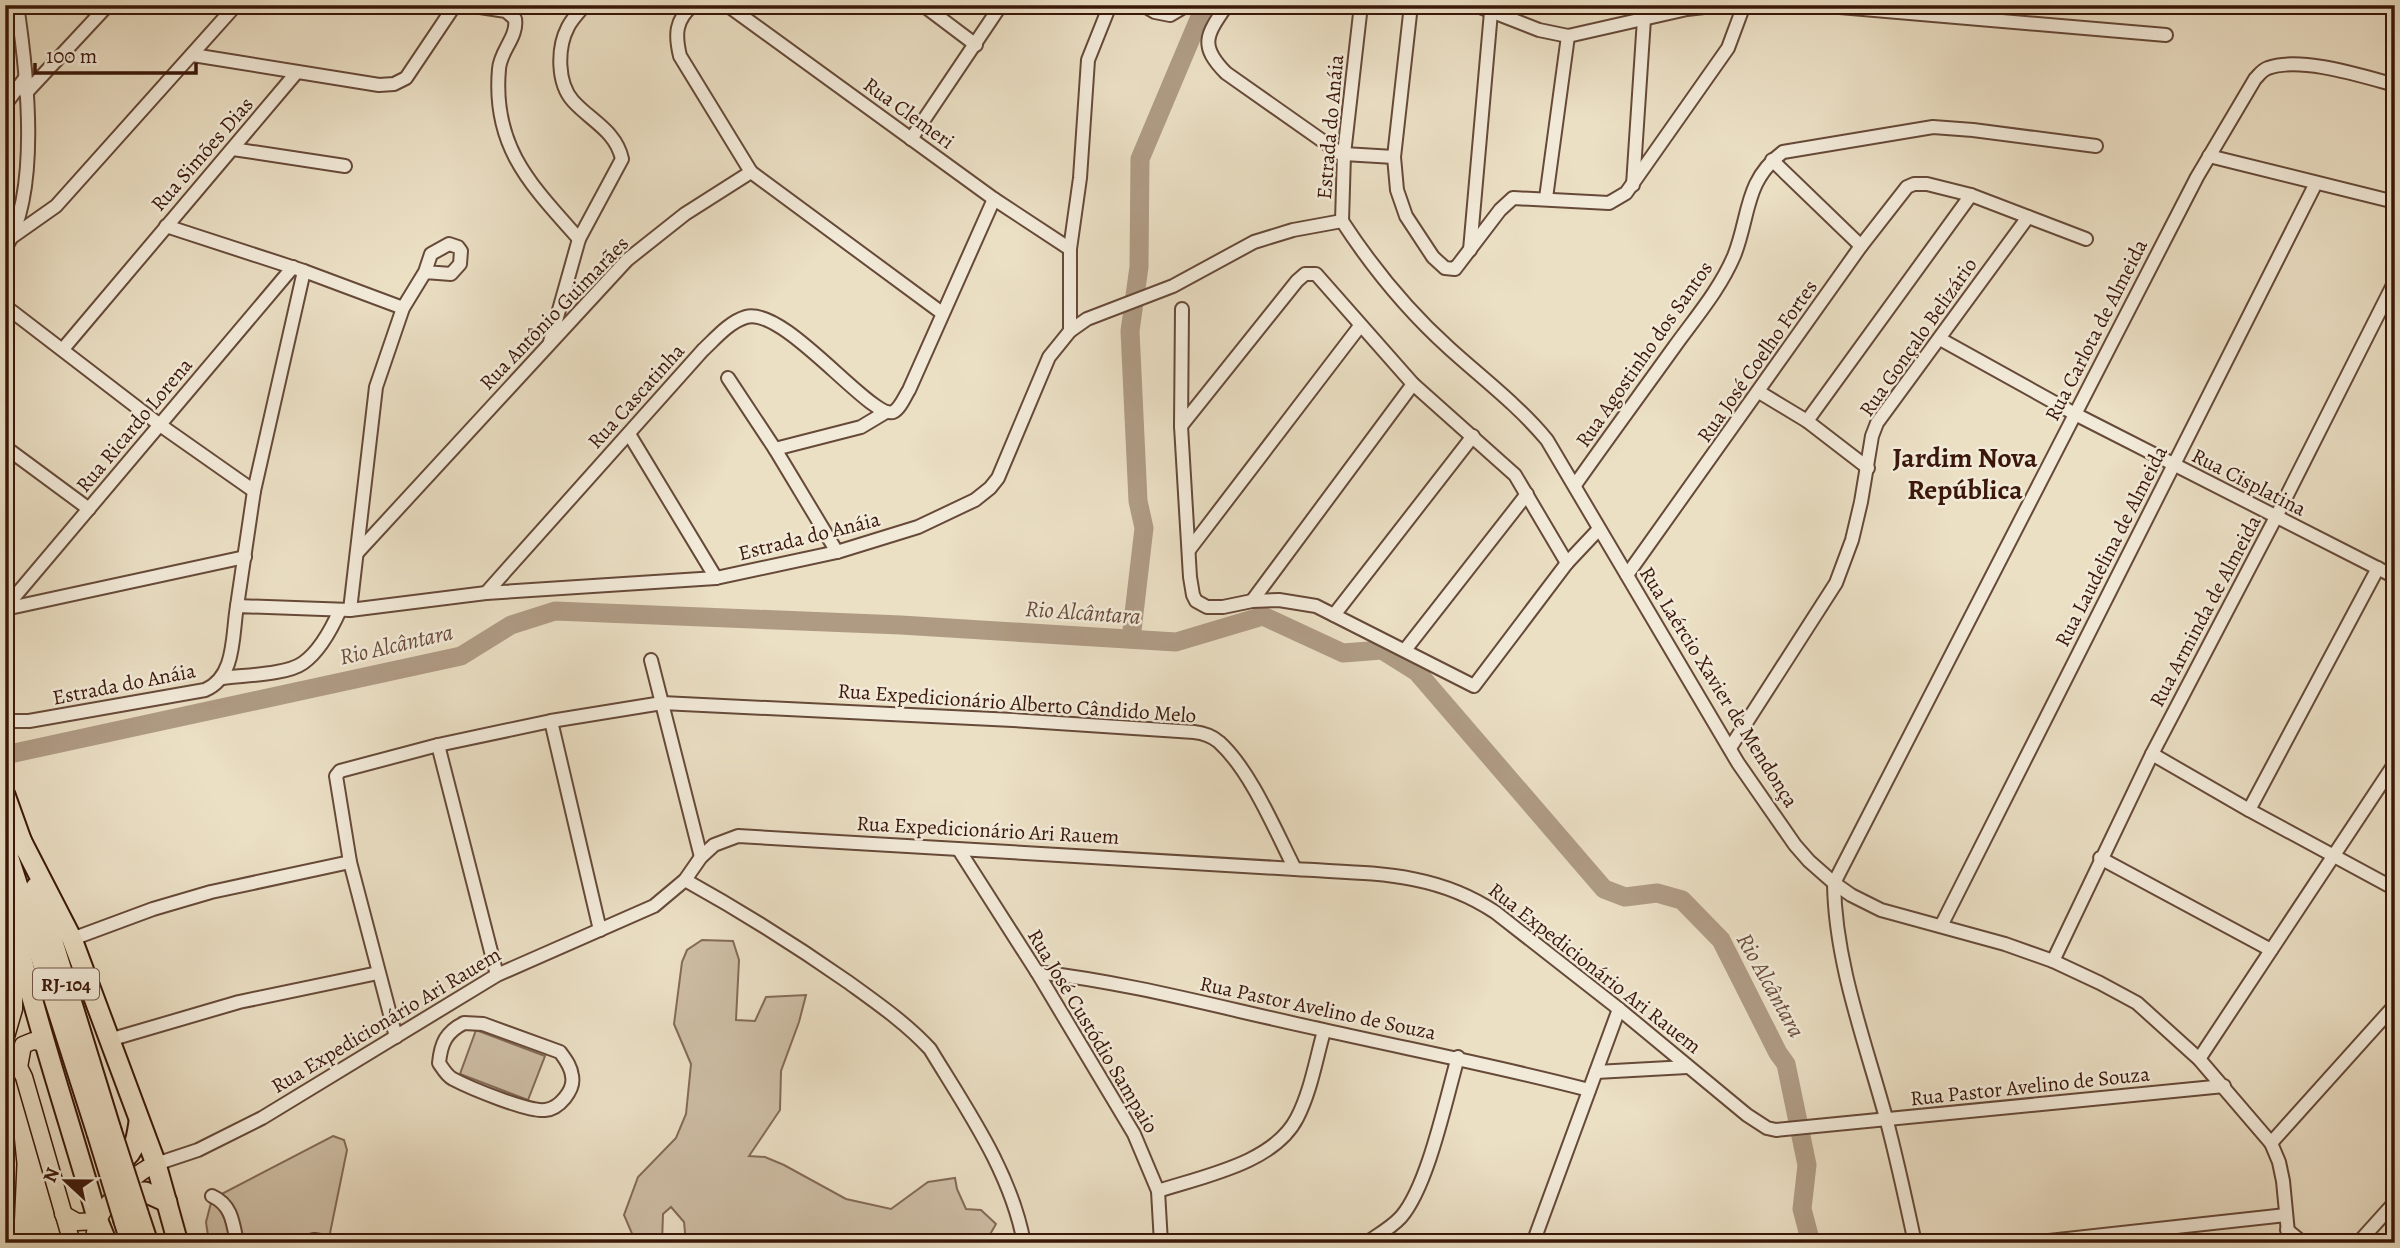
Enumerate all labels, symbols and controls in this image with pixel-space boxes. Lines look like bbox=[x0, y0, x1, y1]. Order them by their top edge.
scale bar bbox=[35, 32, 196, 76]
text: 100 m bbox=[46, 42, 97, 70]
street label: Estrada do Anáia bbox=[1310, 53, 1350, 201]
street label: Rua Clemeri bbox=[858, 71, 960, 156]
street label: Rua Simões Dias bbox=[144, 91, 260, 217]
street label: Rua Antônio Guimarães bbox=[473, 230, 635, 396]
street label: Rua Carlota de Almeida bbox=[2038, 234, 2154, 426]
street label: Rua Gonçalo Belizário bbox=[1853, 252, 1983, 422]
street label: Rua Agostinho dos Santos bbox=[1569, 255, 1719, 453]
street label: Rua José Coelho Fortes bbox=[1690, 274, 1824, 448]
street label: Rua Cascatinha bbox=[581, 337, 691, 455]
street label: Rua Ricardo Lorena bbox=[69, 352, 199, 498]
district label: Jardim Nova República bbox=[1892, 439, 2038, 509]
street label: Rua Laudelina de Almeida bbox=[2048, 440, 2174, 651]
street label: Rua Cisplatina bbox=[2187, 441, 2311, 523]
street label: Estrada do Anáia bbox=[735, 505, 883, 567]
street label: Rua Arminda de Almeida bbox=[2143, 510, 2268, 712]
street label: Rua Laércio Xavier de Mendonça bbox=[1633, 561, 1805, 813]
water label: Rio Alcântara bbox=[1024, 593, 1142, 632]
water label: Rio Alcântara bbox=[336, 616, 456, 673]
street label: Estrada do Anáia bbox=[50, 656, 198, 712]
street label: Rua Expedicionário Alberto Cândido Melo bbox=[837, 677, 1197, 729]
street label: Rua Expedicionário Ari Rauem bbox=[856, 809, 1120, 851]
street label: Rua Expedicionário Ari Rauem bbox=[1483, 876, 1707, 1060]
street label: Rua José Custódio Sampaio bbox=[1021, 924, 1165, 1138]
water label: Rio Alcântara bbox=[1729, 927, 1812, 1044]
street label: Rua Expedicionário Ari Rauem bbox=[266, 940, 506, 1100]
road number: RJ-104 bbox=[33, 968, 99, 1000]
street label: Rua Pastor Avelino de Souza bbox=[1197, 969, 1439, 1047]
street label: Rua Pastor Avelino de Souza bbox=[1909, 1059, 2151, 1113]
north arrow bbox=[32, 1146, 102, 1216]
text: N bbox=[37, 1164, 66, 1186]

